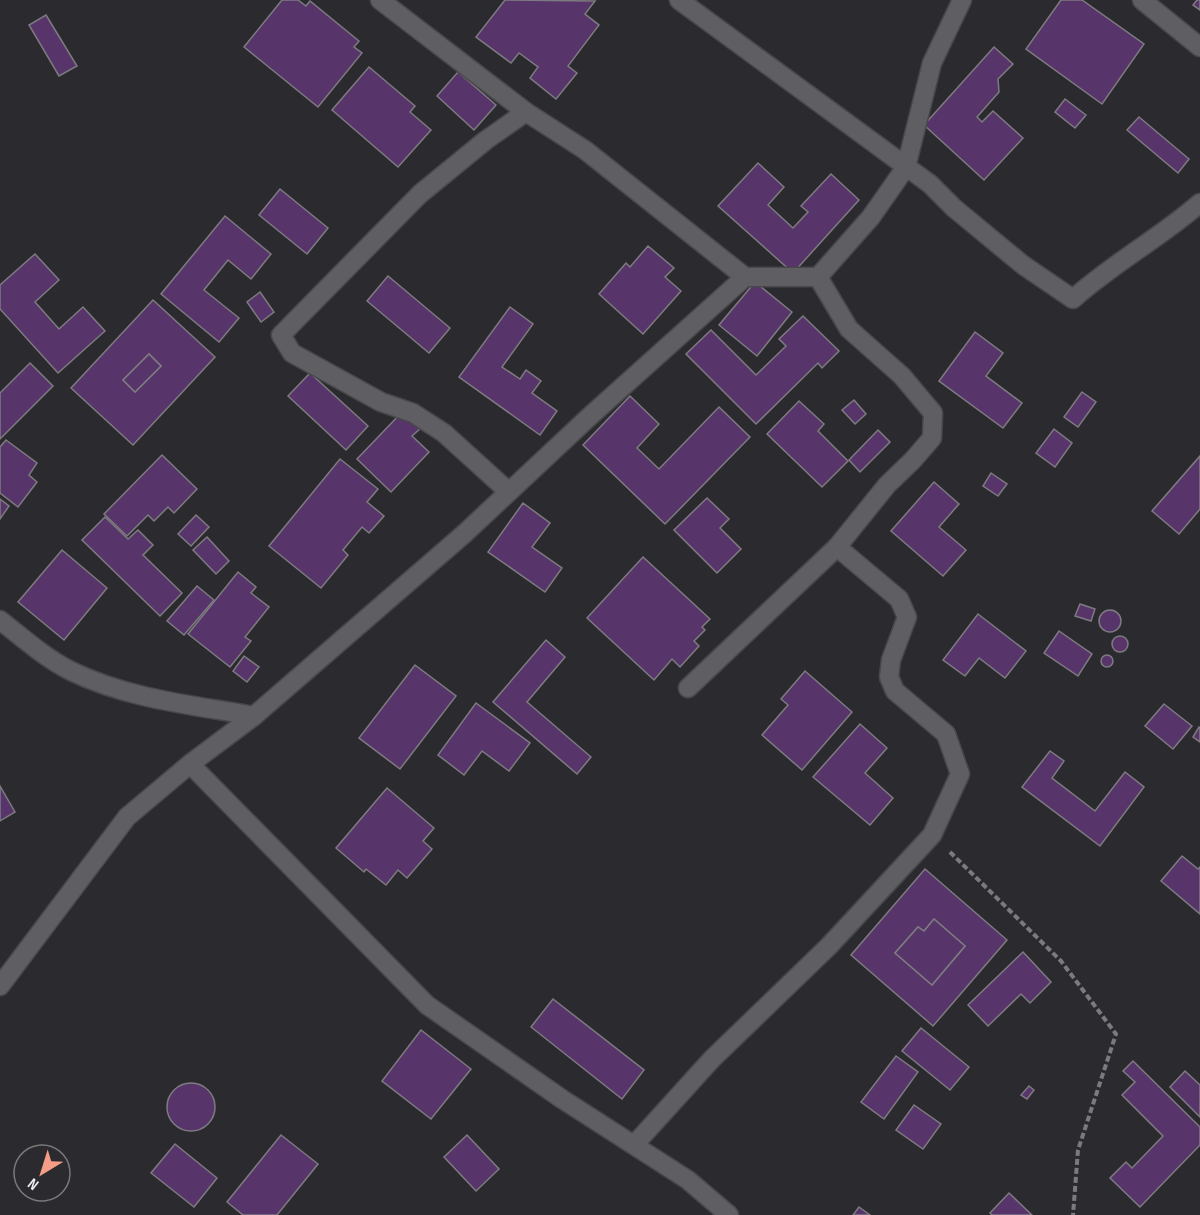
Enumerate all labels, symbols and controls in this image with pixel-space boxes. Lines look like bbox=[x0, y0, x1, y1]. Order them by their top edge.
north arrow bbox=[12, 1143, 72, 1203]
text: N bbox=[24, 1174, 43, 1194]

